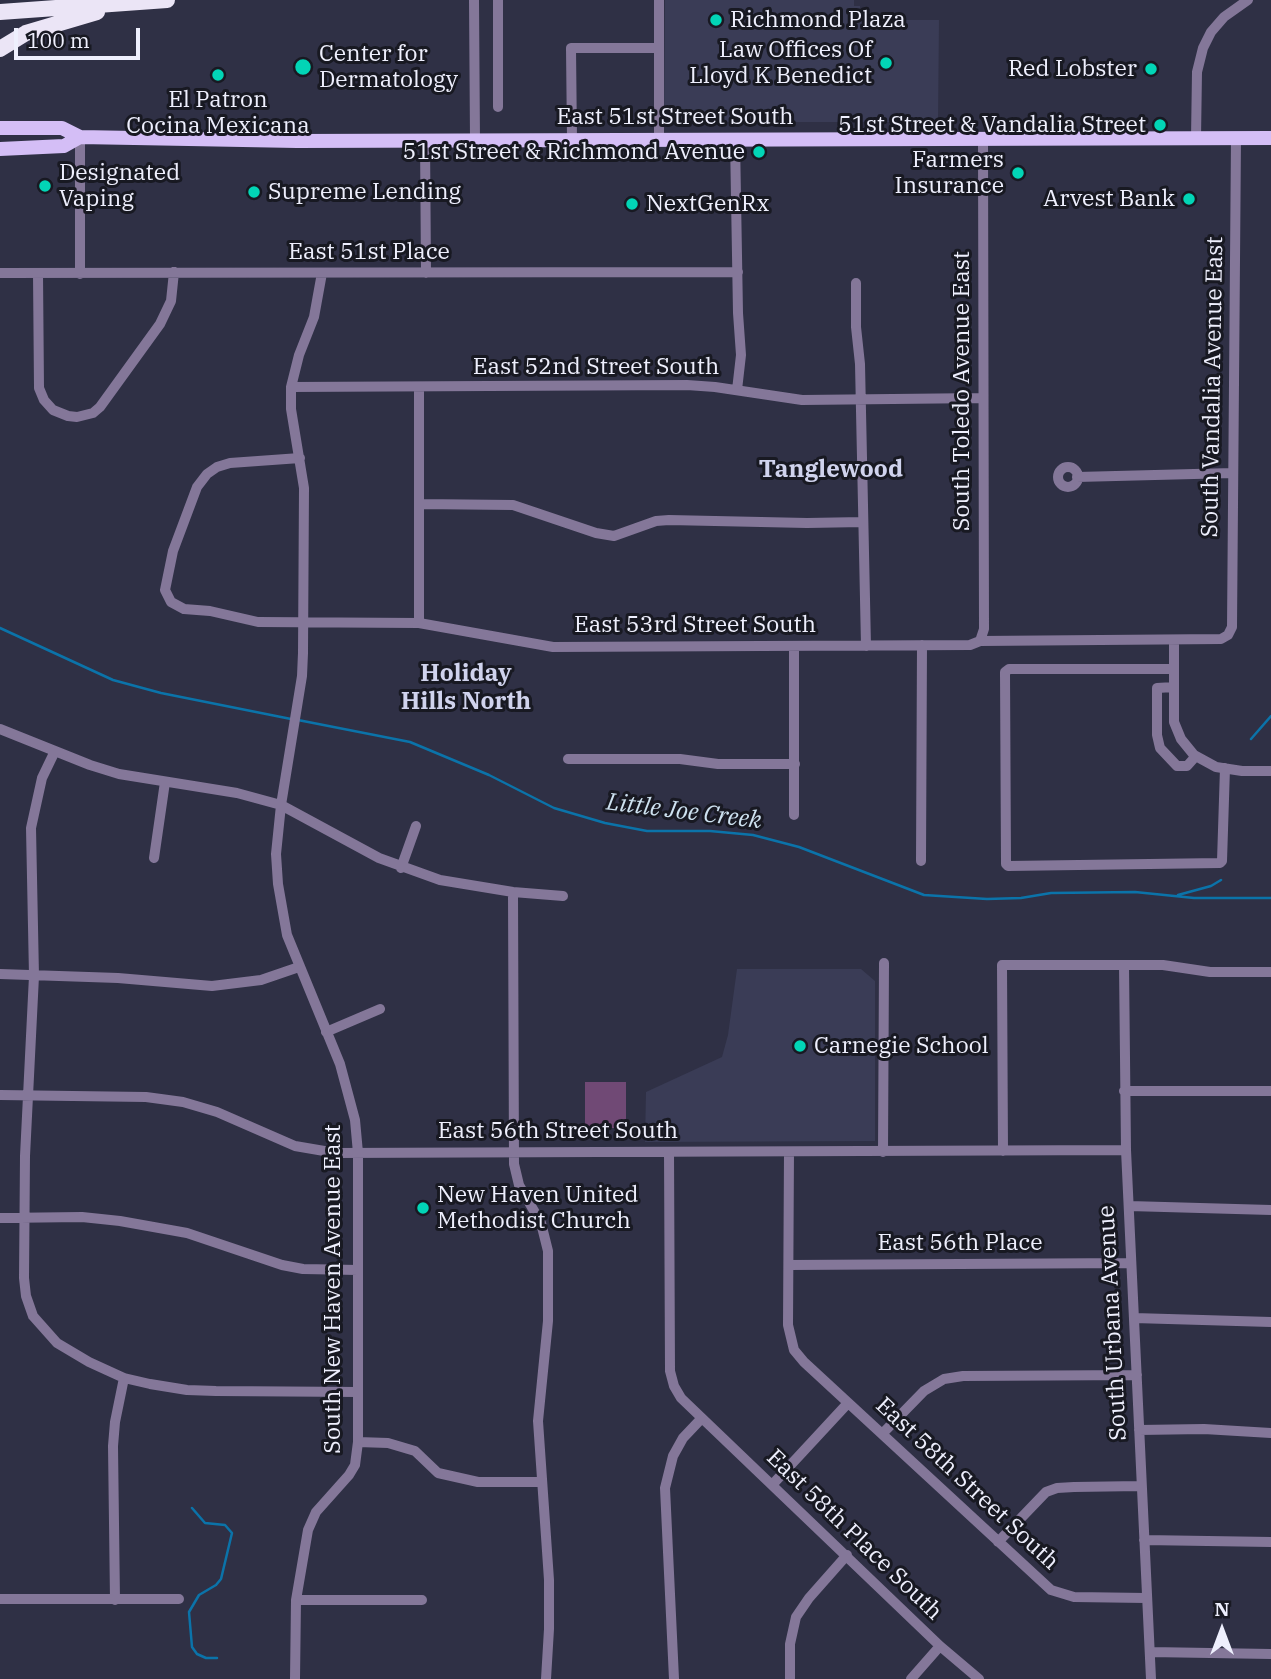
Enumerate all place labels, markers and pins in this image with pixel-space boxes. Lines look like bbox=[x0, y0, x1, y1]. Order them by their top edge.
place label: Richmond Plaza bbox=[730, 6, 906, 34]
marker: Richmond Plaza bbox=[708, 12, 724, 28]
place label: Law Offices Of Lloyd K Benedict bbox=[689, 36, 872, 90]
place label: Center for Dermatology bbox=[319, 40, 458, 94]
marker: Law Offices Of Lloyd K Benedict bbox=[878, 55, 894, 71]
place label: Red Lobster bbox=[1008, 55, 1137, 83]
marker: Center for Dermatology bbox=[293, 57, 313, 77]
marker: Red Lobster bbox=[1143, 61, 1159, 77]
marker: El Patron Cocina Mexicana bbox=[210, 67, 226, 83]
place label: El Patron Cocina Mexicana bbox=[126, 86, 310, 140]
place label: 51st Street & Vandalia Street bbox=[838, 111, 1146, 139]
marker: 51st Street & Vandalia Street bbox=[1152, 117, 1168, 133]
place label: 51st Street & Richmond Avenue bbox=[403, 138, 745, 166]
marker: 51st Street & Richmond Avenue bbox=[751, 144, 767, 160]
place label: Farmers Insurance bbox=[894, 146, 1004, 200]
place label: Designated Vaping bbox=[59, 159, 180, 213]
marker: Farmers Insurance bbox=[1010, 165, 1026, 181]
marker: Designated Vaping bbox=[37, 178, 53, 194]
place label: Supreme Lending bbox=[268, 178, 461, 206]
marker: Supreme Lending bbox=[246, 184, 262, 200]
place label: Arvest Bank bbox=[1043, 185, 1175, 213]
place label: NextGenRx bbox=[646, 190, 769, 218]
marker: Arvest Bank bbox=[1181, 191, 1197, 207]
marker: NextGenRx bbox=[624, 196, 640, 212]
place label: Carnegie School bbox=[814, 1032, 989, 1060]
marker: Carnegie School bbox=[792, 1038, 808, 1054]
place label: New Haven United Methodist Church bbox=[437, 1181, 639, 1235]
marker: New Haven United Methodist Church bbox=[415, 1200, 431, 1216]

